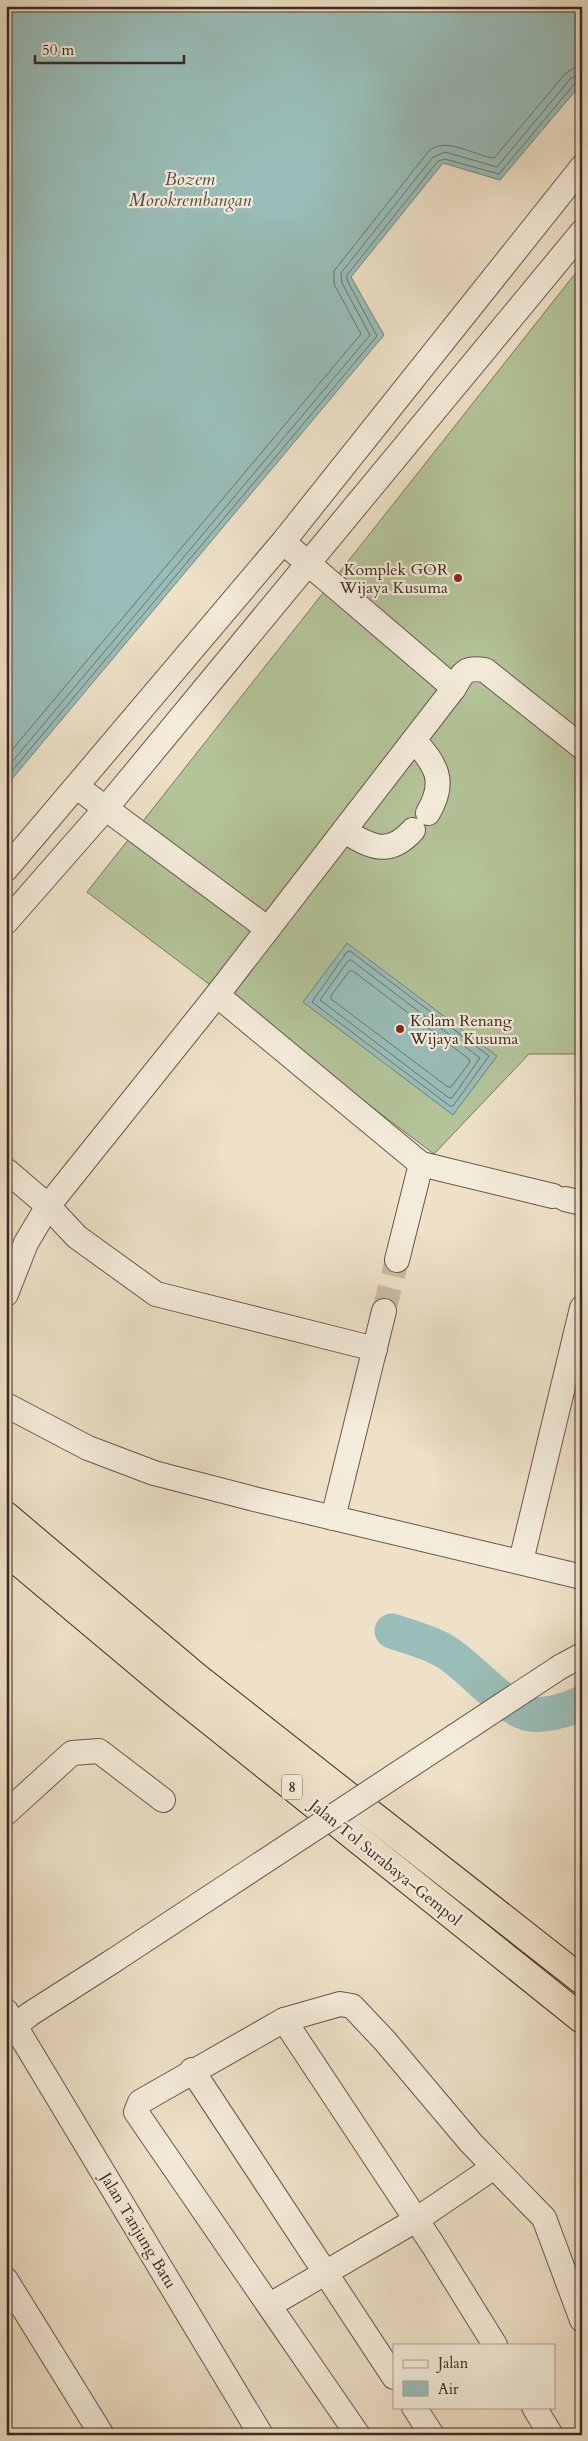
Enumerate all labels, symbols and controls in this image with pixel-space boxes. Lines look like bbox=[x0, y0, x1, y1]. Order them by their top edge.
scale bar bbox=[35, 32, 184, 64]
text: 50 m bbox=[42, 40, 74, 60]
water label: Bozem Morokrembangan bbox=[129, 167, 251, 213]
place label: Komplek GOR Wijaya Kusuma bbox=[338, 559, 448, 599]
marker: Komplek GOR Wijaya Kusuma bbox=[452, 572, 464, 584]
place label: Kolam Renang Wijaya Kusuma bbox=[409, 1010, 519, 1050]
marker: Kolam Renang Wijaya Kusuma bbox=[394, 1023, 406, 1035]
road number: 8 bbox=[282, 1774, 302, 1800]
street label: Jalan Tol Surabaya–Gempol bbox=[303, 1793, 466, 1931]
street label: Jalan Tanjung Batu bbox=[94, 2167, 182, 2293]
legend bbox=[393, 2344, 556, 2408]
text: Jalan bbox=[436, 2353, 469, 2373]
text: Air bbox=[438, 2379, 459, 2399]

